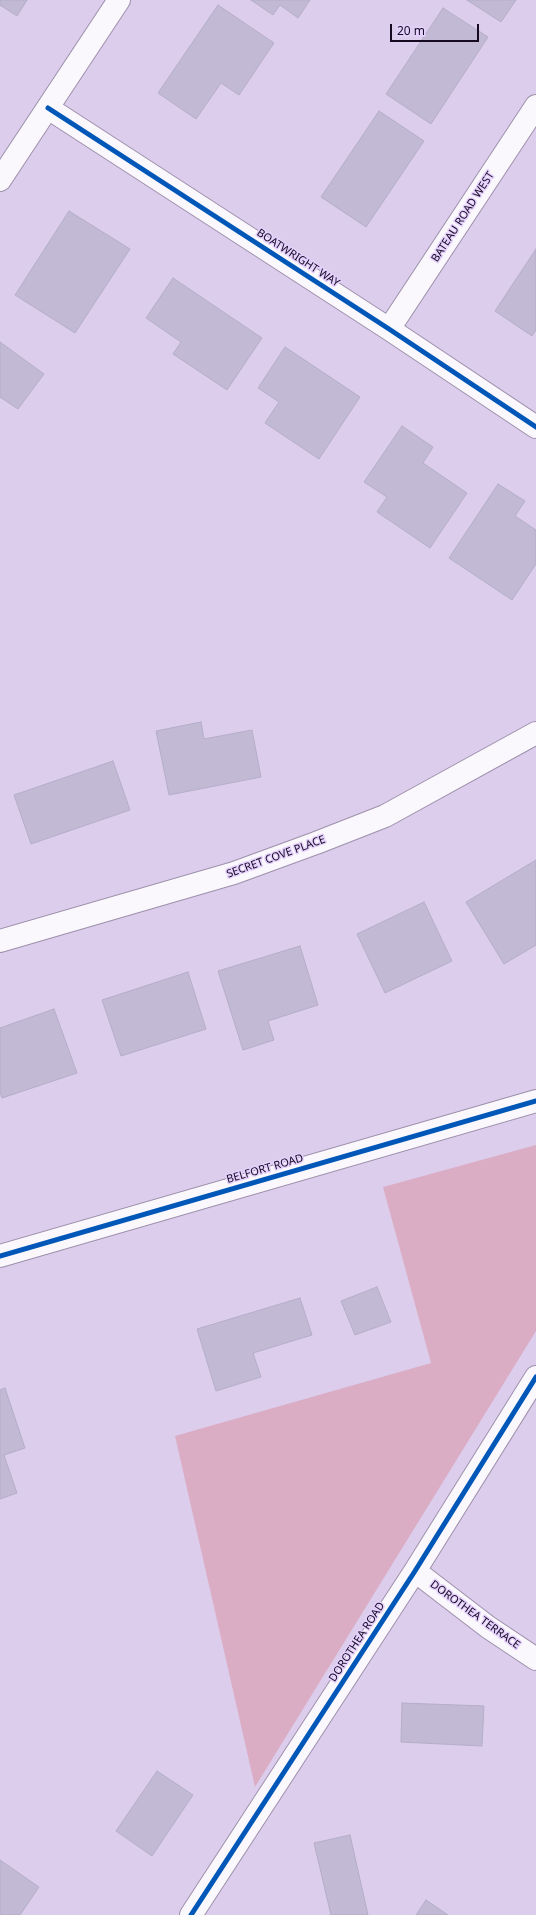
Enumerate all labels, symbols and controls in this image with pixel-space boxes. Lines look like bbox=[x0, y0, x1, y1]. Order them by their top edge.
scale bar bbox=[392, 16, 481, 42]
text: 20 m bbox=[397, 22, 425, 39]
street label: BATEAU ROAD WEST bbox=[429, 169, 497, 265]
street label: BOATWRIGHT WAY bbox=[254, 226, 342, 290]
street label: SECRET COVE PLACE bbox=[225, 833, 327, 881]
street label: BELFORT ROAD bbox=[225, 1152, 305, 1186]
street label: DOROTHEA TERRACE bbox=[428, 1578, 522, 1652]
street label: DOROTHEA ROAD bbox=[326, 1600, 388, 1684]

